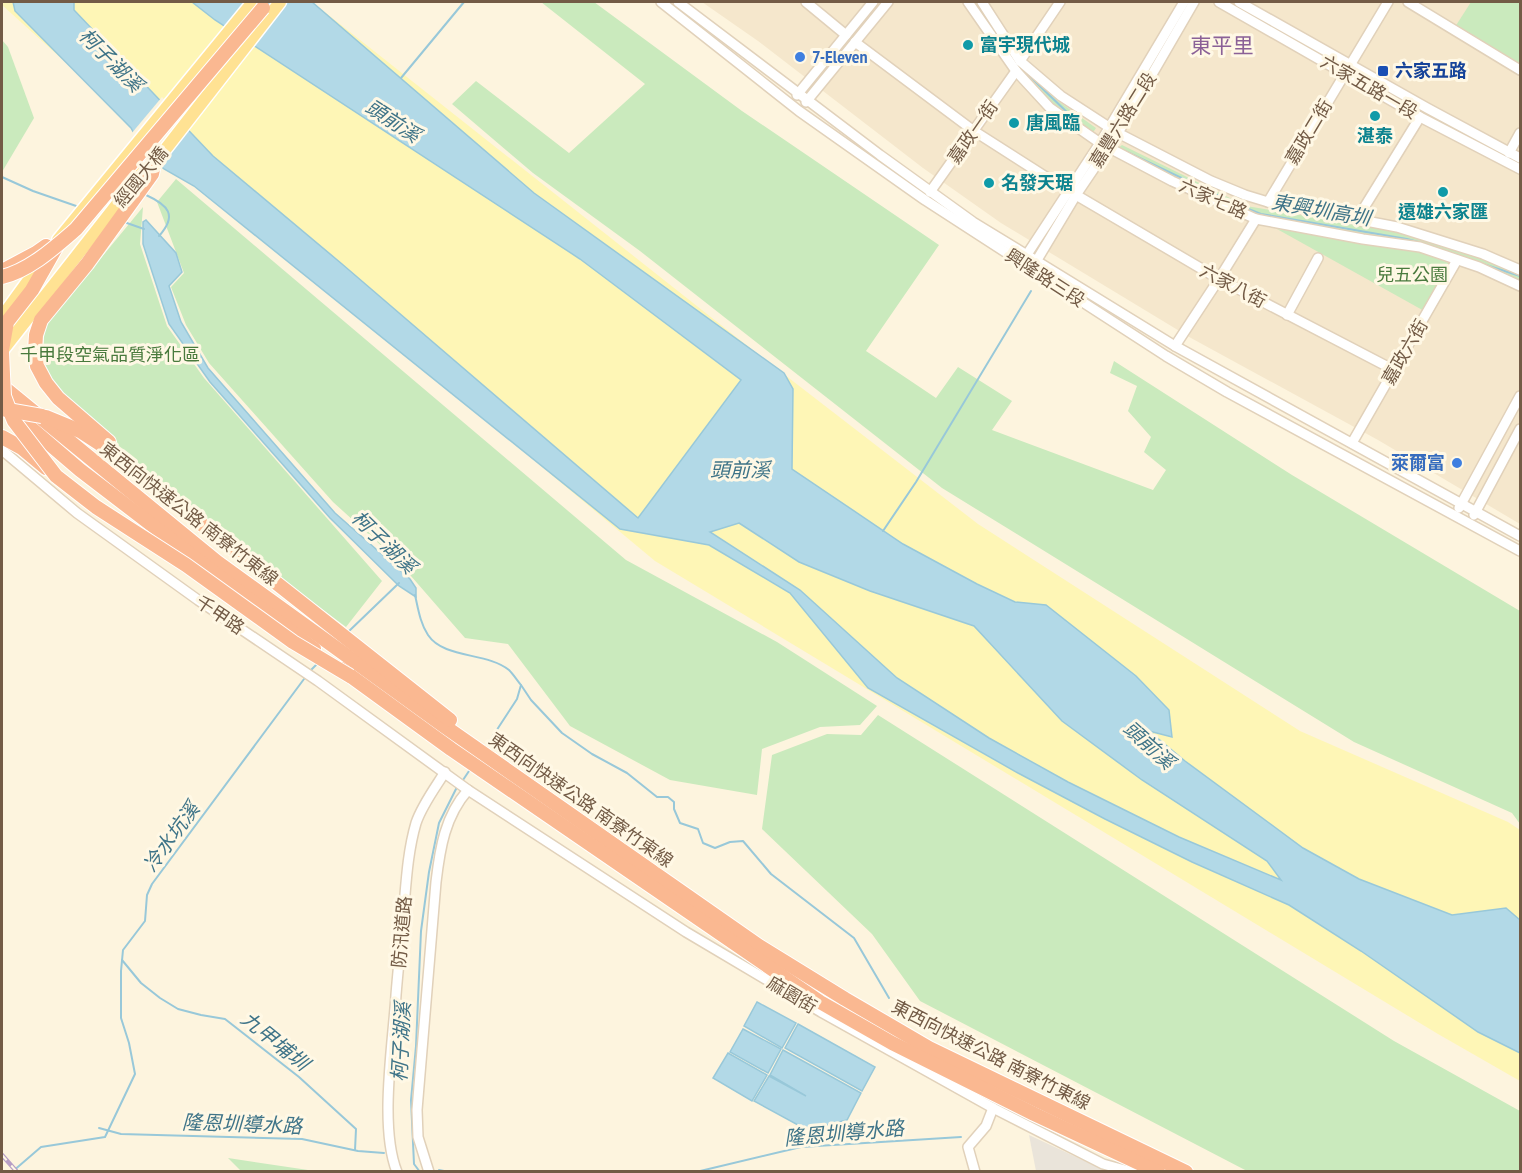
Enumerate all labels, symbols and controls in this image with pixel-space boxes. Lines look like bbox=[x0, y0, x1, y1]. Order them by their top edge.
water label: 柯子湖溪 bbox=[74, 23, 151, 100]
district label: 東平里 bbox=[1191, 32, 1254, 59]
place label: 富宇現代城 bbox=[980, 33, 1070, 56]
marker: 富宇現代城 bbox=[961, 38, 975, 52]
place label: 7-Eleven bbox=[812, 45, 868, 68]
marker: 7-Eleven bbox=[793, 50, 807, 64]
street label: 六家五路一段 bbox=[1317, 50, 1422, 124]
place label: 六家五路 bbox=[1395, 59, 1467, 82]
marker: 六家五路 bbox=[1376, 64, 1390, 78]
street label: 嘉豐六路二段 bbox=[1084, 68, 1161, 172]
water label: 頭前溪 bbox=[361, 94, 428, 150]
street label: 嘉政二街 bbox=[1280, 95, 1337, 169]
street label: 嘉政一街 bbox=[943, 96, 1003, 168]
marker: 湛泰 bbox=[1368, 109, 1382, 123]
place label: 唐風臨 bbox=[1026, 111, 1080, 134]
marker: 唐風臨 bbox=[1007, 116, 1021, 130]
place label: 湛泰 bbox=[1357, 124, 1393, 147]
street label: 經國大橋 bbox=[109, 142, 173, 212]
place label: 名發天琚 bbox=[1001, 171, 1073, 194]
street label: 六家七路 bbox=[1176, 173, 1251, 224]
marker: 名發天琚 bbox=[982, 176, 996, 190]
marker: 遠雄六家匯 bbox=[1436, 185, 1450, 199]
water label: 東興圳高圳 bbox=[1270, 189, 1375, 232]
place label: 遠雄六家匯 bbox=[1398, 200, 1488, 223]
street label: 興隆路三段 bbox=[1001, 243, 1089, 312]
street label: 六家八街 bbox=[1196, 259, 1270, 313]
park label: 兒五公園 bbox=[1376, 263, 1448, 286]
street label: 嘉政六街 bbox=[1377, 315, 1433, 389]
park label: 千甲段空氣品質淨化區 bbox=[20, 343, 200, 366]
street label: 東西向快速公路 南寮竹東線 bbox=[96, 437, 283, 590]
place label: 萊爾富 bbox=[1391, 451, 1445, 474]
marker: 萊爾富 bbox=[1450, 456, 1464, 470]
water label: 頭前溪 bbox=[710, 457, 773, 483]
water label: 柯子湖溪 bbox=[346, 505, 424, 581]
street label: 千甲路 bbox=[191, 590, 249, 639]
water label: 頭前溪 bbox=[1118, 715, 1182, 777]
street label: 東西向快速公路 南寮竹東線 bbox=[485, 727, 678, 872]
water label: 冷水坑溪 bbox=[137, 795, 207, 877]
street label: 防汛道路 bbox=[387, 895, 416, 969]
street label: 麻園街 bbox=[763, 971, 821, 1018]
street label: 東西向快速公路 南寮竹東線 bbox=[888, 994, 1094, 1115]
water label: 柯子湖溪 bbox=[386, 998, 416, 1083]
water label: 九甲埔圳 bbox=[236, 1006, 317, 1078]
water label: 隆恩圳導水路 bbox=[182, 1109, 304, 1139]
water label: 隆恩圳導水路 bbox=[783, 1115, 907, 1151]

